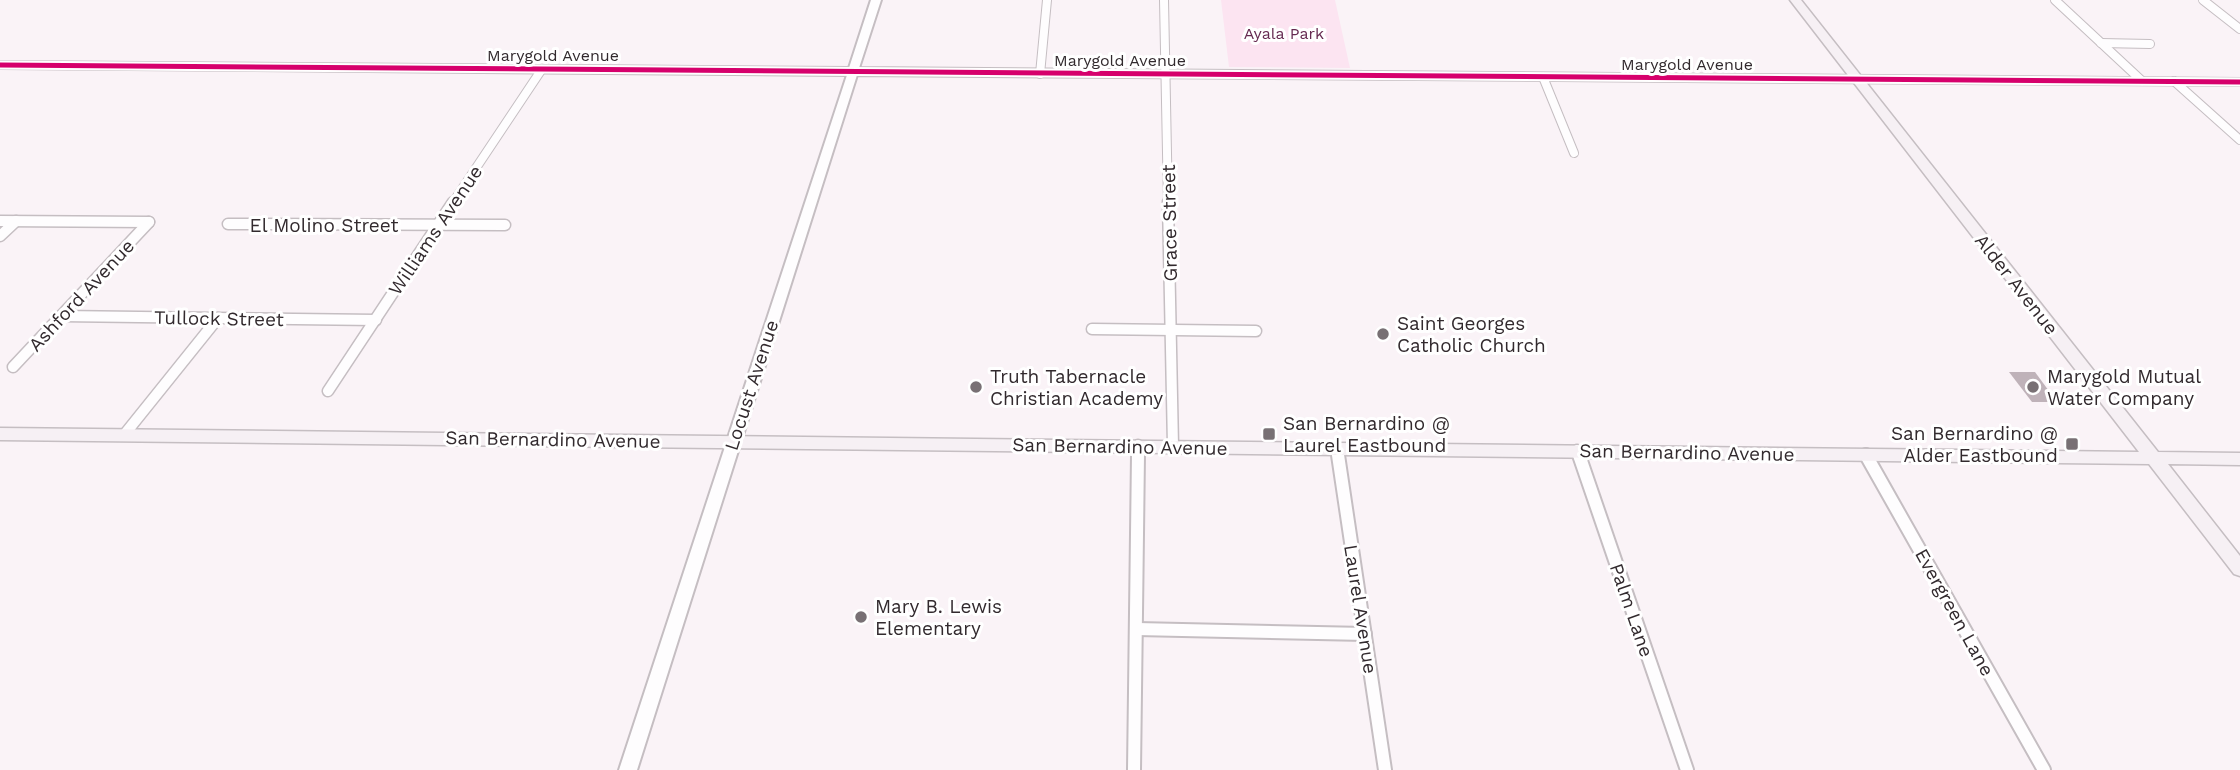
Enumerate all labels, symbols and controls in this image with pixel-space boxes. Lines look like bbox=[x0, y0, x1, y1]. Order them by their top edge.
park label: Ayala Park bbox=[1244, 24, 1324, 43]
street label: Marygold Avenue bbox=[487, 46, 619, 65]
street label: Marygold Avenue bbox=[1054, 51, 1186, 70]
street label: Marygold Avenue bbox=[1621, 55, 1753, 74]
street label: Williams Avenue bbox=[383, 161, 487, 300]
street label: Grace Street bbox=[1157, 164, 1182, 282]
street label: El Molino Street bbox=[250, 214, 398, 237]
street label: Alder Avenue bbox=[1970, 229, 2063, 339]
street label: Ashford Avenue bbox=[24, 234, 139, 356]
street label: Tullock Street bbox=[154, 306, 284, 331]
place label: Saint Georges Catholic Church bbox=[1397, 312, 1546, 357]
street label: Locust Avenue bbox=[720, 317, 783, 453]
marker: Saint Georges Catholic Church bbox=[1375, 326, 1391, 342]
place label: Truth Tabernacle Christian Academy bbox=[990, 365, 1163, 410]
place label: Marygold Mutual Water Company bbox=[2047, 365, 2201, 410]
marker: Truth Tabernacle Christian Academy bbox=[968, 379, 984, 395]
marker: Marygold Mutual Water Company bbox=[2025, 379, 2041, 395]
place label: San Bernardino @ Laurel Eastbound bbox=[1283, 412, 1450, 457]
place label: San Bernardino @ Alder Eastbound bbox=[1891, 422, 2058, 467]
street label: San Bernardino Avenue bbox=[445, 426, 661, 453]
marker: San Bernardino @ Laurel Eastbound bbox=[1261, 426, 1277, 442]
street label: San Bernardino Avenue bbox=[1012, 433, 1228, 460]
marker: San Bernardino @ Alder Eastbound bbox=[2064, 436, 2080, 452]
street label: San Bernardino Avenue bbox=[1579, 439, 1795, 466]
street label: Laurel Avenue bbox=[1339, 543, 1382, 675]
street label: Evergreen Lane bbox=[1910, 544, 1999, 680]
street label: Palm Lane bbox=[1605, 560, 1658, 660]
place label: Mary B. Lewis Elementary bbox=[875, 595, 1002, 640]
marker: Mary B. Lewis Elementary bbox=[853, 609, 869, 625]

